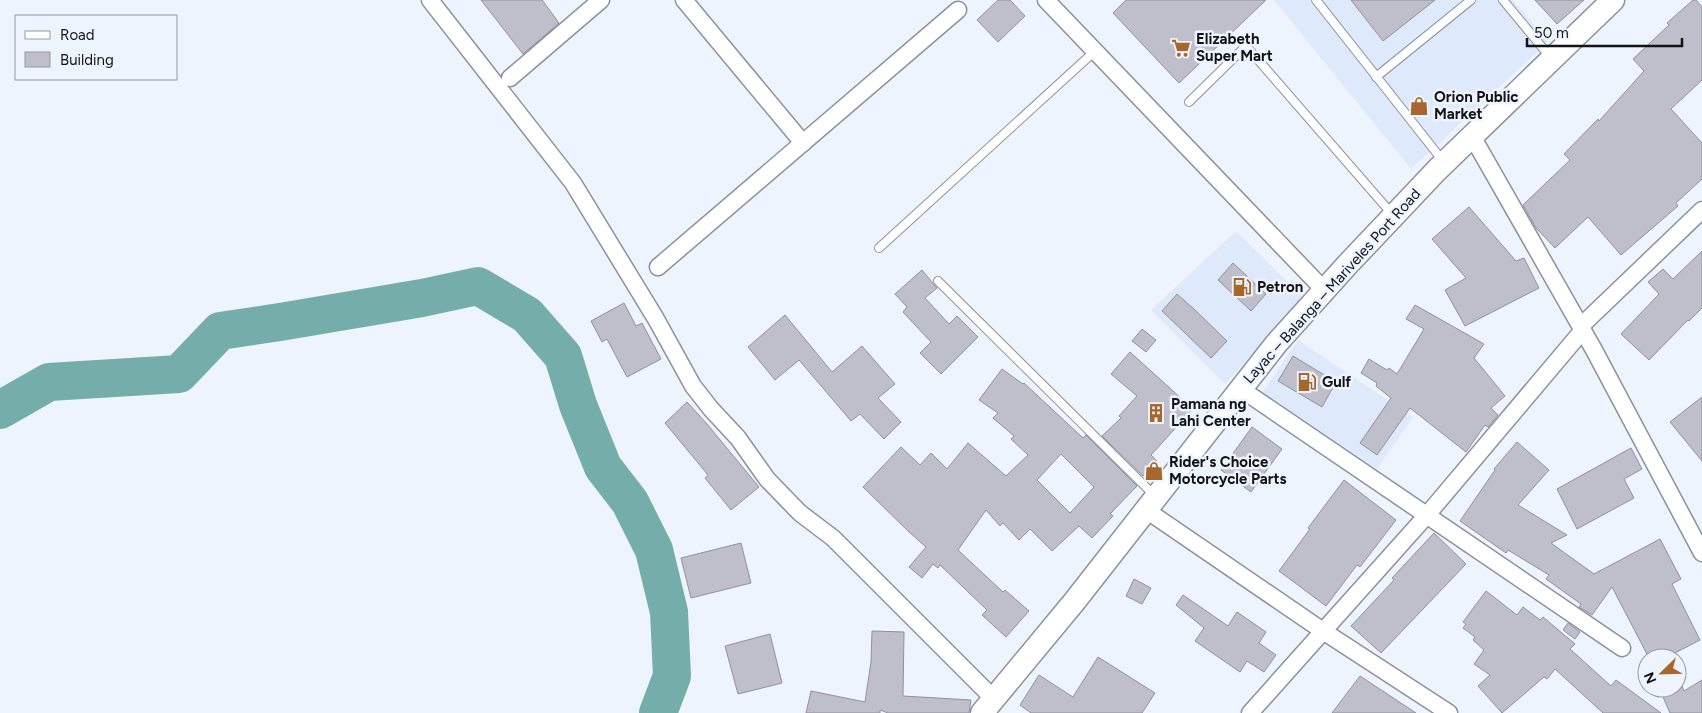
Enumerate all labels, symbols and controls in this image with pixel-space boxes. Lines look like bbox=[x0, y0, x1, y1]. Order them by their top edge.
legend bbox=[15, 15, 178, 80]
scale bar bbox=[1527, 15, 1682, 47]
text: 50 m bbox=[1534, 24, 1569, 42]
text: Road bbox=[60, 26, 95, 44]
place label: Elizabeth Super Mart bbox=[1196, 30, 1273, 65]
supermarket icon: Elizabeth Super Mart bbox=[1170, 37, 1192, 59]
text: Building bbox=[60, 51, 114, 69]
place label: Orion Public Market bbox=[1434, 88, 1519, 123]
shop icon: Orion Public Market bbox=[1408, 95, 1430, 117]
street label: Layac – Balanga – Mariveles Port Road bbox=[1240, 185, 1424, 387]
fuel station icon: Petron bbox=[1231, 276, 1253, 298]
place label: Petron bbox=[1257, 278, 1303, 296]
fuel station icon: Gulf bbox=[1296, 371, 1318, 393]
place label: Gulf bbox=[1322, 373, 1351, 391]
place label: Pamana ng Lahi Center bbox=[1171, 395, 1251, 430]
building icon: Pamana ng Lahi Center bbox=[1145, 402, 1167, 424]
place label: Rider's Choice Motorcycle Parts bbox=[1169, 453, 1286, 488]
shop icon: Rider's Choice Motorcycle Parts bbox=[1143, 460, 1165, 482]
north arrow bbox=[1637, 648, 1687, 698]
text: N bbox=[1641, 670, 1660, 686]

